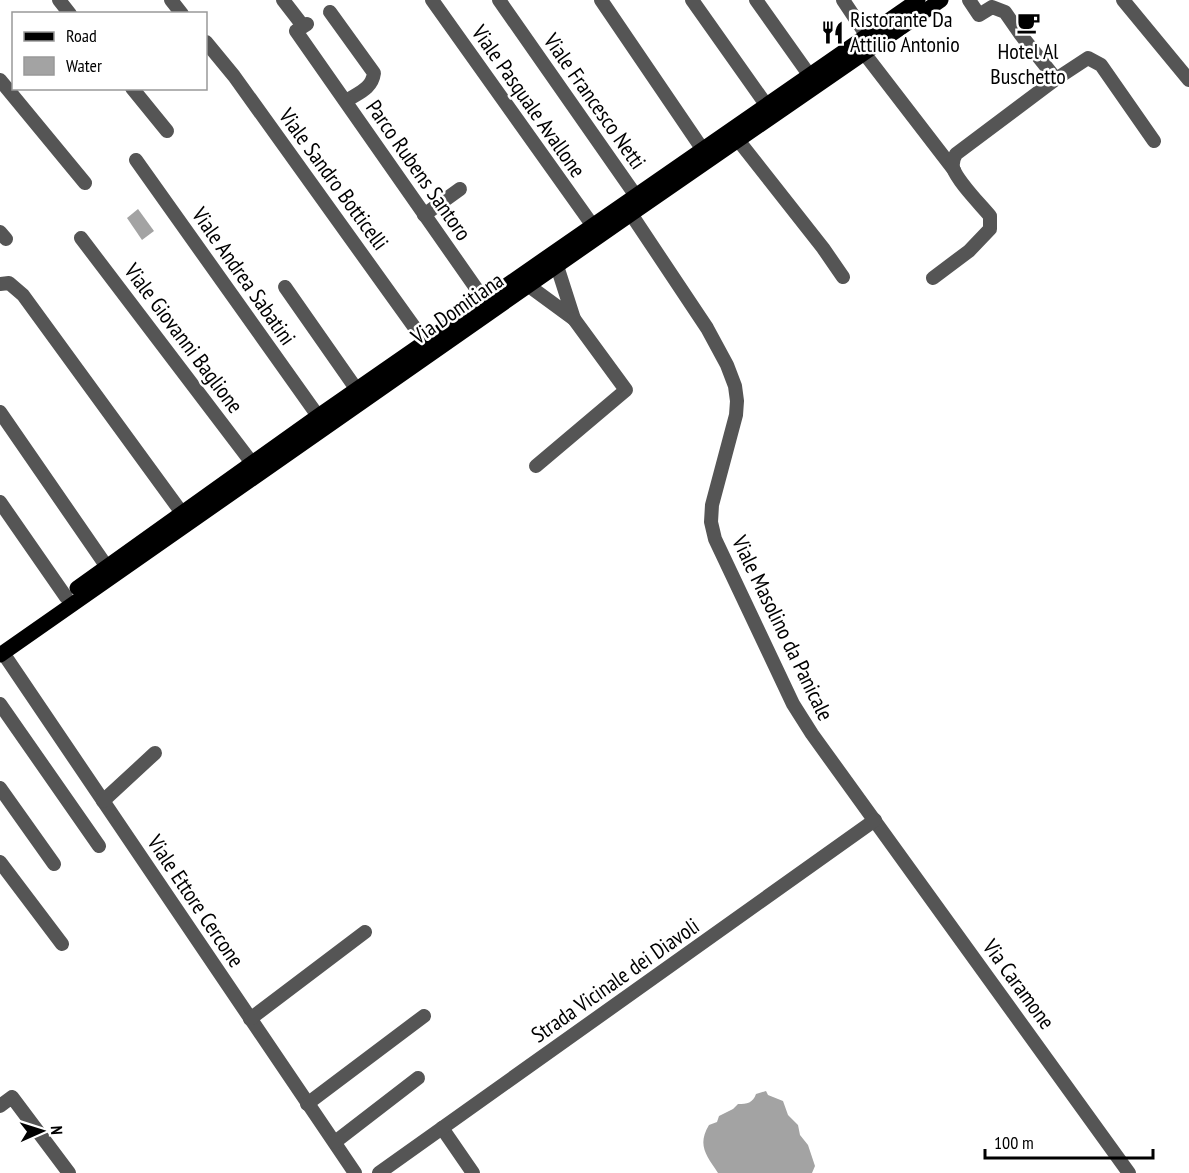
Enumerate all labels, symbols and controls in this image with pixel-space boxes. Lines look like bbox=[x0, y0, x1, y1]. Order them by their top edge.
place label: Ristorante Da Attilio Antonio bbox=[850, 5, 960, 58]
cafe icon: Hotel Al Buschetto bbox=[1015, 9, 1041, 35]
legend bbox=[12, 12, 207, 90]
street label: Viale Pasquale Avallone bbox=[465, 18, 592, 183]
restaurant icon: Ristorante Da Attilio Antonio bbox=[819, 19, 845, 45]
text: Road bbox=[66, 24, 97, 47]
street label: Viale Francesco Netti bbox=[537, 27, 652, 174]
place label: Hotel Al Buschetto bbox=[990, 37, 1066, 90]
text: Water bbox=[66, 54, 102, 77]
street label: Parco Rubens Santoro bbox=[360, 94, 478, 246]
street label: Viale Sandro Botticelli bbox=[273, 102, 395, 255]
street label: Viale Andrea Sabatini bbox=[185, 201, 302, 350]
street label: Viale Giovanni Baglione bbox=[118, 257, 249, 418]
street label: Via Domitiana bbox=[404, 266, 509, 351]
street label: Viale Masolino da Panicale bbox=[726, 530, 840, 725]
street label: Viale Ettore Cercone bbox=[141, 829, 251, 972]
street label: Strada Vicinale dei Diavoli bbox=[526, 912, 704, 1048]
street label: Via Caramone bbox=[976, 933, 1061, 1034]
north arrow bbox=[12, 1101, 72, 1161]
scale bar bbox=[985, 1122, 1153, 1160]
text: N bbox=[47, 1125, 67, 1135]
text: 100 m bbox=[994, 1131, 1034, 1154]

